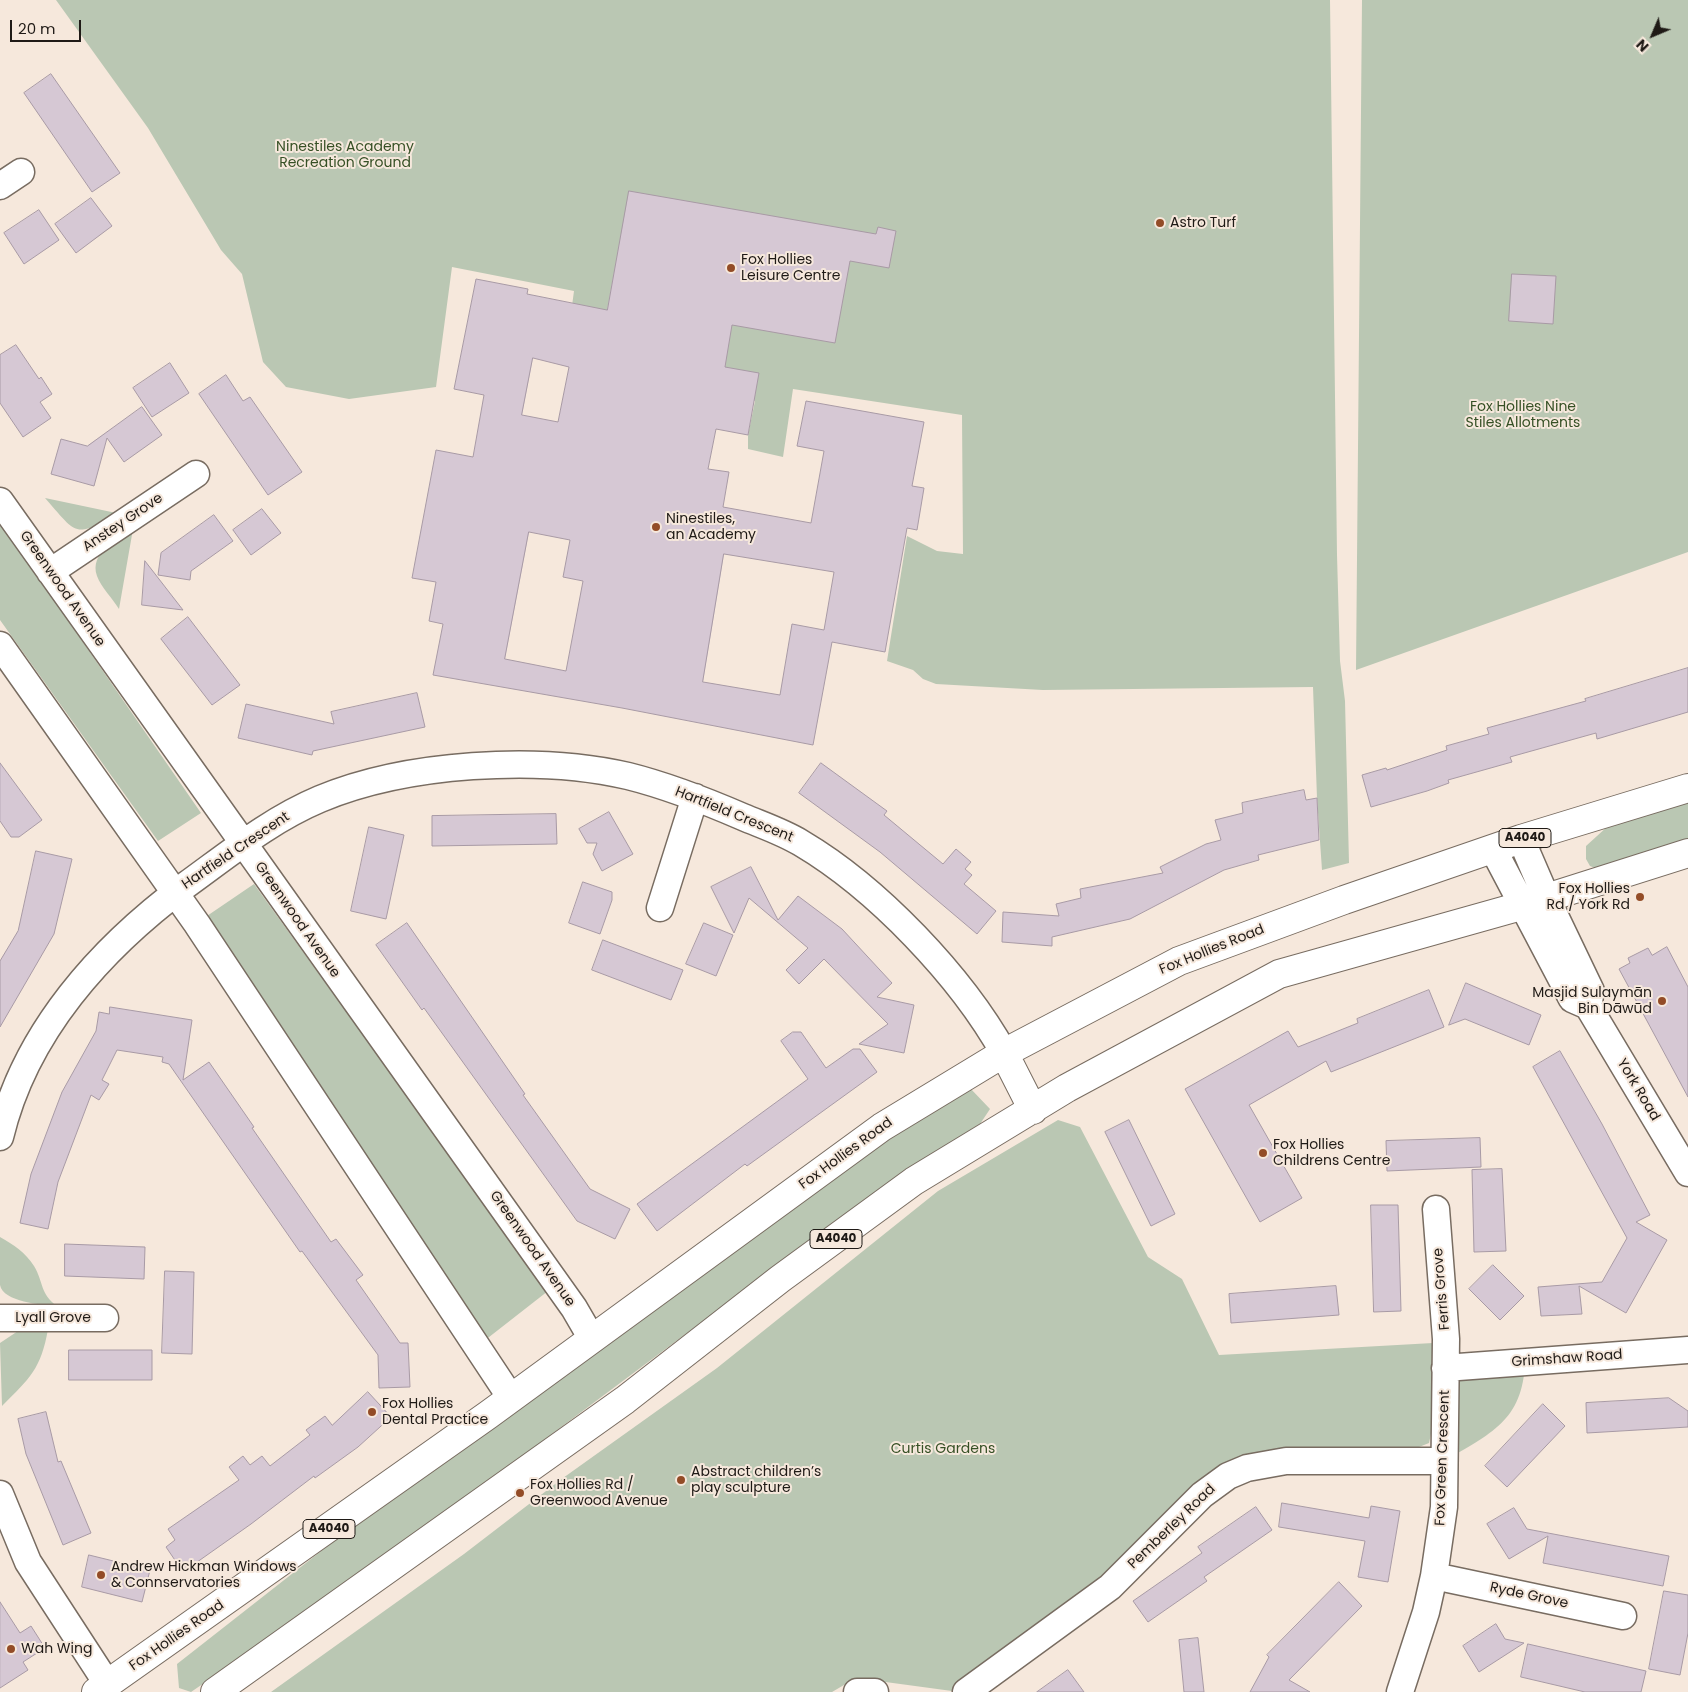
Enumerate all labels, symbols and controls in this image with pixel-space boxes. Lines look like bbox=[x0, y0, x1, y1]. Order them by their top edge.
scale bar bbox=[12, 10, 84, 42]
north arrow bbox=[1628, 10, 1678, 60]
text: 20 m bbox=[18, 18, 56, 39]
text: N bbox=[1632, 35, 1653, 56]
park label: Ninestiles Academy Recreation Ground bbox=[276, 139, 414, 172]
place label: Astro Turf bbox=[1170, 215, 1236, 231]
marker: Astro Turf bbox=[1154, 217, 1166, 229]
place label: Fox Hollies Leisure Centre bbox=[741, 252, 841, 284]
marker: Fox Hollies Leisure Centre bbox=[725, 262, 737, 274]
park label: Fox Hollies Nine Stiles Allotments bbox=[1466, 399, 1580, 432]
street label: Anstey Grove bbox=[80, 490, 166, 556]
place label: Ninestiles, an Academy bbox=[666, 511, 756, 544]
marker: Ninestiles, an Academy bbox=[650, 521, 662, 533]
street label: Greenwood Avenue bbox=[16, 528, 108, 650]
street label: Hartfield Crescent bbox=[672, 784, 796, 846]
street label: Hartfield Crescent bbox=[179, 809, 293, 893]
road number: A4040 bbox=[1499, 828, 1551, 848]
street label: Greenwood Avenue bbox=[251, 859, 343, 981]
place label: Fox Hollies Rd / York Rd bbox=[1547, 881, 1630, 914]
marker: Fox Hollies Rd / York Rd bbox=[1634, 891, 1646, 903]
street label: Fox Hollies Road bbox=[1157, 921, 1267, 979]
place label: Masjid Sulaymān Bin Dāwūd bbox=[1532, 985, 1652, 1018]
marker: Masjid Sulaymān Bin Dāwūd bbox=[1656, 995, 1668, 1007]
street label: York Road bbox=[1613, 1056, 1663, 1124]
street label: Fox Hollies Road bbox=[796, 1114, 896, 1194]
place label: Fox Hollies Childrens Centre bbox=[1273, 1137, 1390, 1170]
marker: Fox Hollies Childrens Centre bbox=[1257, 1147, 1269, 1159]
street label: Greenwood Avenue bbox=[486, 1188, 578, 1310]
road number: A4040 bbox=[810, 1230, 862, 1248]
street label: Ferris Grove bbox=[1430, 1247, 1454, 1331]
street label: Lyall Grove bbox=[15, 1310, 91, 1326]
street label: Grimshaw Road bbox=[1511, 1347, 1623, 1371]
street label: Fox Green Crescent bbox=[1432, 1390, 1454, 1526]
place label: Fox Hollies Dental Practice bbox=[382, 1396, 488, 1428]
marker: Fox Hollies Dental Practice bbox=[366, 1406, 378, 1418]
park label: Curtis Gardens bbox=[891, 1441, 995, 1457]
place label: Abstract children’s play sculpture bbox=[691, 1464, 821, 1496]
marker: Abstract children’s play sculpture bbox=[675, 1474, 687, 1486]
place label: Fox Hollies Rd / Greenwood Avenue bbox=[530, 1477, 668, 1510]
street label: Pemberley Road bbox=[1125, 1481, 1219, 1573]
marker: Fox Hollies Rd / Greenwood Avenue bbox=[514, 1487, 526, 1499]
road number: A4040 bbox=[303, 1520, 355, 1538]
place label: Andrew Hickman Windows & Connservatories bbox=[111, 1559, 297, 1591]
marker: Andrew Hickman Windows & Connservatories bbox=[95, 1569, 107, 1581]
street label: Ryde Grove bbox=[1488, 1579, 1570, 1613]
street label: Fox Hollies Road bbox=[126, 1597, 228, 1675]
place label: Wah Wing bbox=[21, 1641, 92, 1657]
marker: Wah Wing bbox=[5, 1643, 17, 1655]

